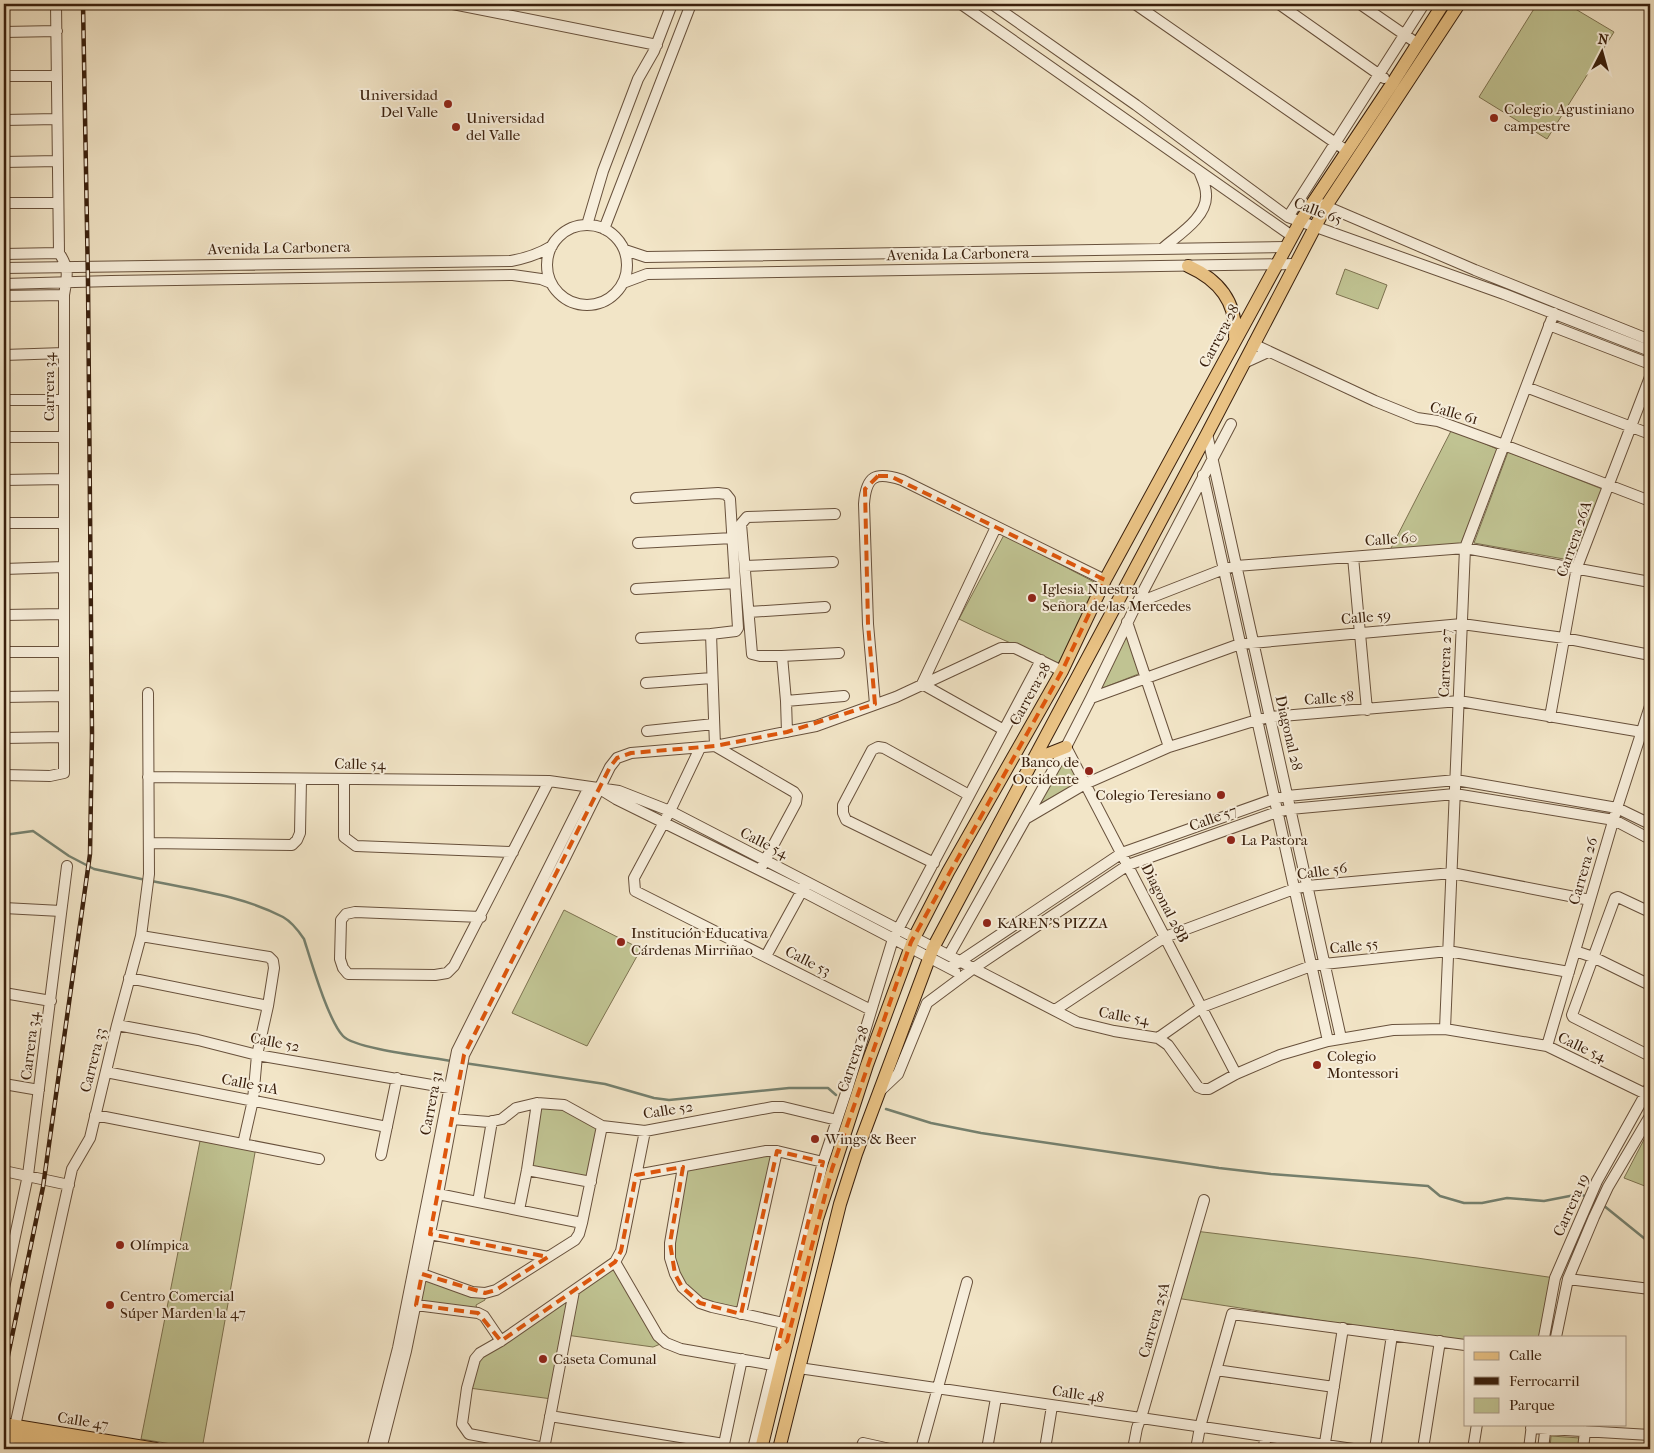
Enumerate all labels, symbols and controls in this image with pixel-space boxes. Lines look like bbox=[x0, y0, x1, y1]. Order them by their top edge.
north arrow bbox=[1576, 28, 1626, 78]
text: N bbox=[1597, 31, 1610, 49]
place label: Universidad Del Valle bbox=[359, 86, 439, 121]
marker: Universidad Del Valle bbox=[442, 98, 454, 110]
place label: Colegio Agustiniano campestre bbox=[1504, 100, 1635, 135]
place label: Universidad del Valle bbox=[466, 109, 546, 144]
marker: Colegio Agustiniano campestre bbox=[1488, 112, 1500, 124]
marker: Universidad del Valle bbox=[450, 121, 462, 133]
street label: Calle 65 bbox=[1291, 194, 1345, 228]
street label: Avenida La Carbonera bbox=[206, 238, 352, 258]
street label: Avenida La Carbonera bbox=[885, 244, 1031, 264]
street label: Carrera 28 bbox=[1195, 301, 1243, 371]
street label: Carrera 34 bbox=[40, 352, 58, 421]
street label: Calle 61 bbox=[1428, 398, 1480, 428]
street label: Carrera 26A bbox=[1553, 498, 1595, 579]
street label: Calle 60 bbox=[1364, 528, 1418, 550]
place label: Iglesia Nuestra Señora de las Mercedes bbox=[1042, 580, 1191, 615]
marker: Iglesia Nuestra Señora de las Mercedes bbox=[1026, 592, 1038, 604]
street label: Calle 59 bbox=[1340, 606, 1392, 628]
street label: Carrera 27 bbox=[1435, 628, 1455, 698]
street label: Carrera 28 bbox=[1005, 660, 1055, 728]
street label: Calle 58 bbox=[1303, 687, 1355, 709]
street label: Diagonal 28 bbox=[1272, 694, 1306, 772]
place label: Banco de Occidente bbox=[1013, 753, 1080, 788]
street label: Calle 54 bbox=[334, 755, 387, 773]
marker: Banco de Occidente bbox=[1083, 765, 1095, 777]
place label: Colegio Teresiano bbox=[1096, 786, 1211, 804]
marker: Colegio Teresiano bbox=[1215, 789, 1227, 801]
street label: Calle 57 bbox=[1187, 801, 1239, 835]
street label: Calle 54 bbox=[737, 823, 792, 863]
place label: La Pastora bbox=[1241, 831, 1309, 849]
marker: La Pastora bbox=[1225, 834, 1237, 846]
street label: Carrera 26 bbox=[1565, 834, 1601, 907]
street label: Calle 56 bbox=[1296, 858, 1349, 883]
street label: Diagonal 28B bbox=[1137, 860, 1193, 946]
place label: KAREN'S PIZZA bbox=[997, 914, 1108, 932]
marker: KAREN'S PIZZA bbox=[981, 917, 993, 929]
place label: Institución Educativa Cárdenas Mirriñao bbox=[631, 924, 769, 959]
street label: Calle 55 bbox=[1329, 935, 1379, 957]
marker: Institución Educativa Cárdenas Mirriñao bbox=[615, 936, 627, 948]
street label: Calle 53 bbox=[782, 942, 834, 980]
street label: Calle 54 bbox=[1097, 1003, 1152, 1030]
street label: Carrera 34 bbox=[17, 1010, 43, 1081]
street label: Carrera 28 bbox=[833, 1023, 873, 1095]
street label: Carrera 33 bbox=[76, 1026, 110, 1094]
street label: Calle 52 bbox=[249, 1028, 302, 1056]
street label: Calle 54 bbox=[1555, 1028, 1610, 1066]
place label: Colegio Montessori bbox=[1327, 1047, 1399, 1082]
marker: Colegio Montessori bbox=[1311, 1059, 1323, 1071]
street label: Carrera 31 bbox=[416, 1069, 446, 1137]
street label: Calle 51A bbox=[220, 1070, 280, 1098]
street label: Calle 52 bbox=[642, 1097, 694, 1123]
place label: Wings & Beer bbox=[824, 1130, 917, 1148]
marker: Wings & Beer bbox=[809, 1133, 821, 1145]
street label: Carrera 19 bbox=[1549, 1171, 1593, 1239]
place label: Olímpica bbox=[130, 1236, 190, 1254]
marker: Olímpica bbox=[114, 1239, 126, 1251]
street label: Carrera 25A bbox=[1135, 1280, 1173, 1360]
place label: Centro Comercial Súper Marden la 47 bbox=[120, 1287, 246, 1322]
marker: Centro Comercial Súper Marden la 47 bbox=[104, 1299, 116, 1311]
legend bbox=[1464, 1336, 1626, 1426]
text: Calle bbox=[1509, 1346, 1542, 1364]
place label: Caseta Comunal bbox=[553, 1350, 657, 1368]
marker: Caseta Comunal bbox=[537, 1353, 549, 1365]
text: Ferrocarril bbox=[1509, 1372, 1580, 1390]
street label: Calle 48 bbox=[1051, 1381, 1105, 1407]
text: Parque bbox=[1509, 1396, 1555, 1414]
street label: Calle 47 bbox=[56, 1408, 110, 1434]

